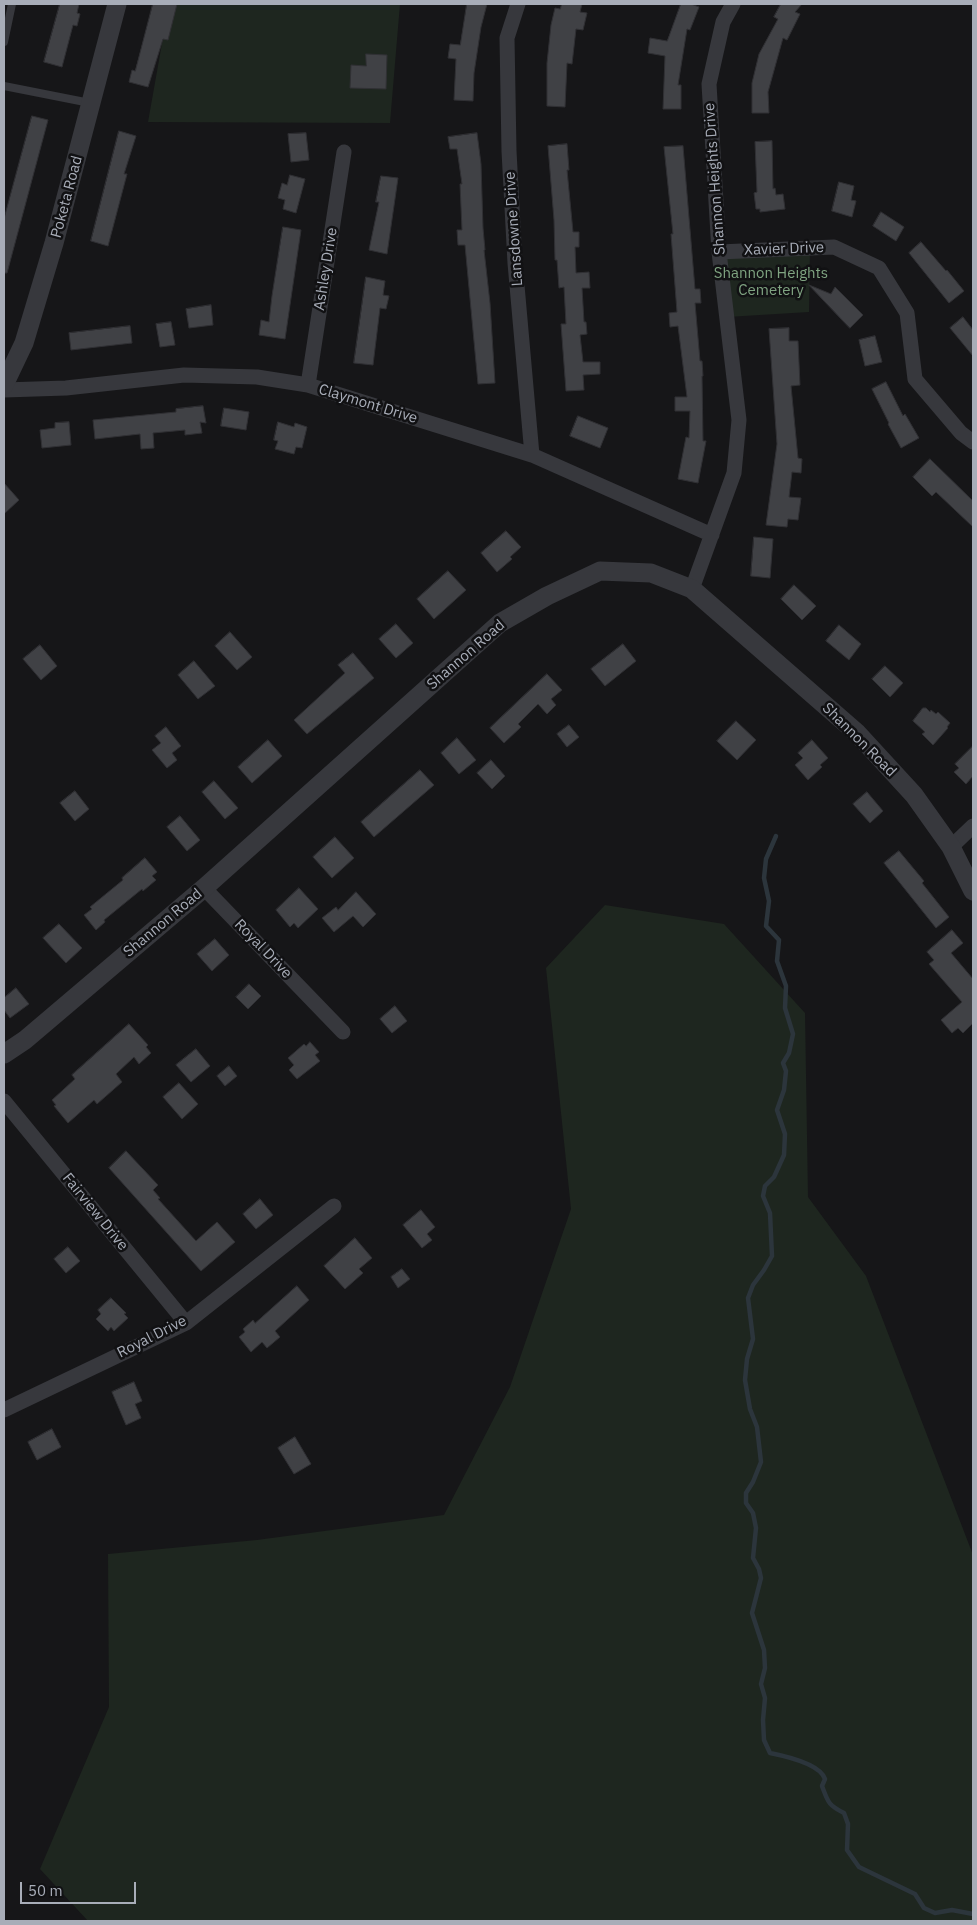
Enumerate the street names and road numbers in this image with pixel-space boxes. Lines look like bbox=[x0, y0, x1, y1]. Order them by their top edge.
street label: Shannon Heights Drive bbox=[701, 102, 729, 256]
street label: Poketa Road bbox=[47, 154, 87, 240]
street label: Lansdowne Drive bbox=[501, 171, 527, 287]
street label: Ashley Drive bbox=[311, 226, 341, 312]
street label: Xavier Drive bbox=[744, 239, 824, 259]
street label: Claymont Drive bbox=[316, 380, 420, 428]
street label: Shannon Road bbox=[423, 616, 509, 694]
street label: Shannon Road bbox=[818, 699, 900, 781]
street label: Shannon Road bbox=[120, 885, 206, 961]
street label: Royal Drive bbox=[230, 916, 296, 982]
street label: Fairview Drive bbox=[58, 1170, 132, 1254]
street label: Royal Drive bbox=[114, 1312, 190, 1362]

